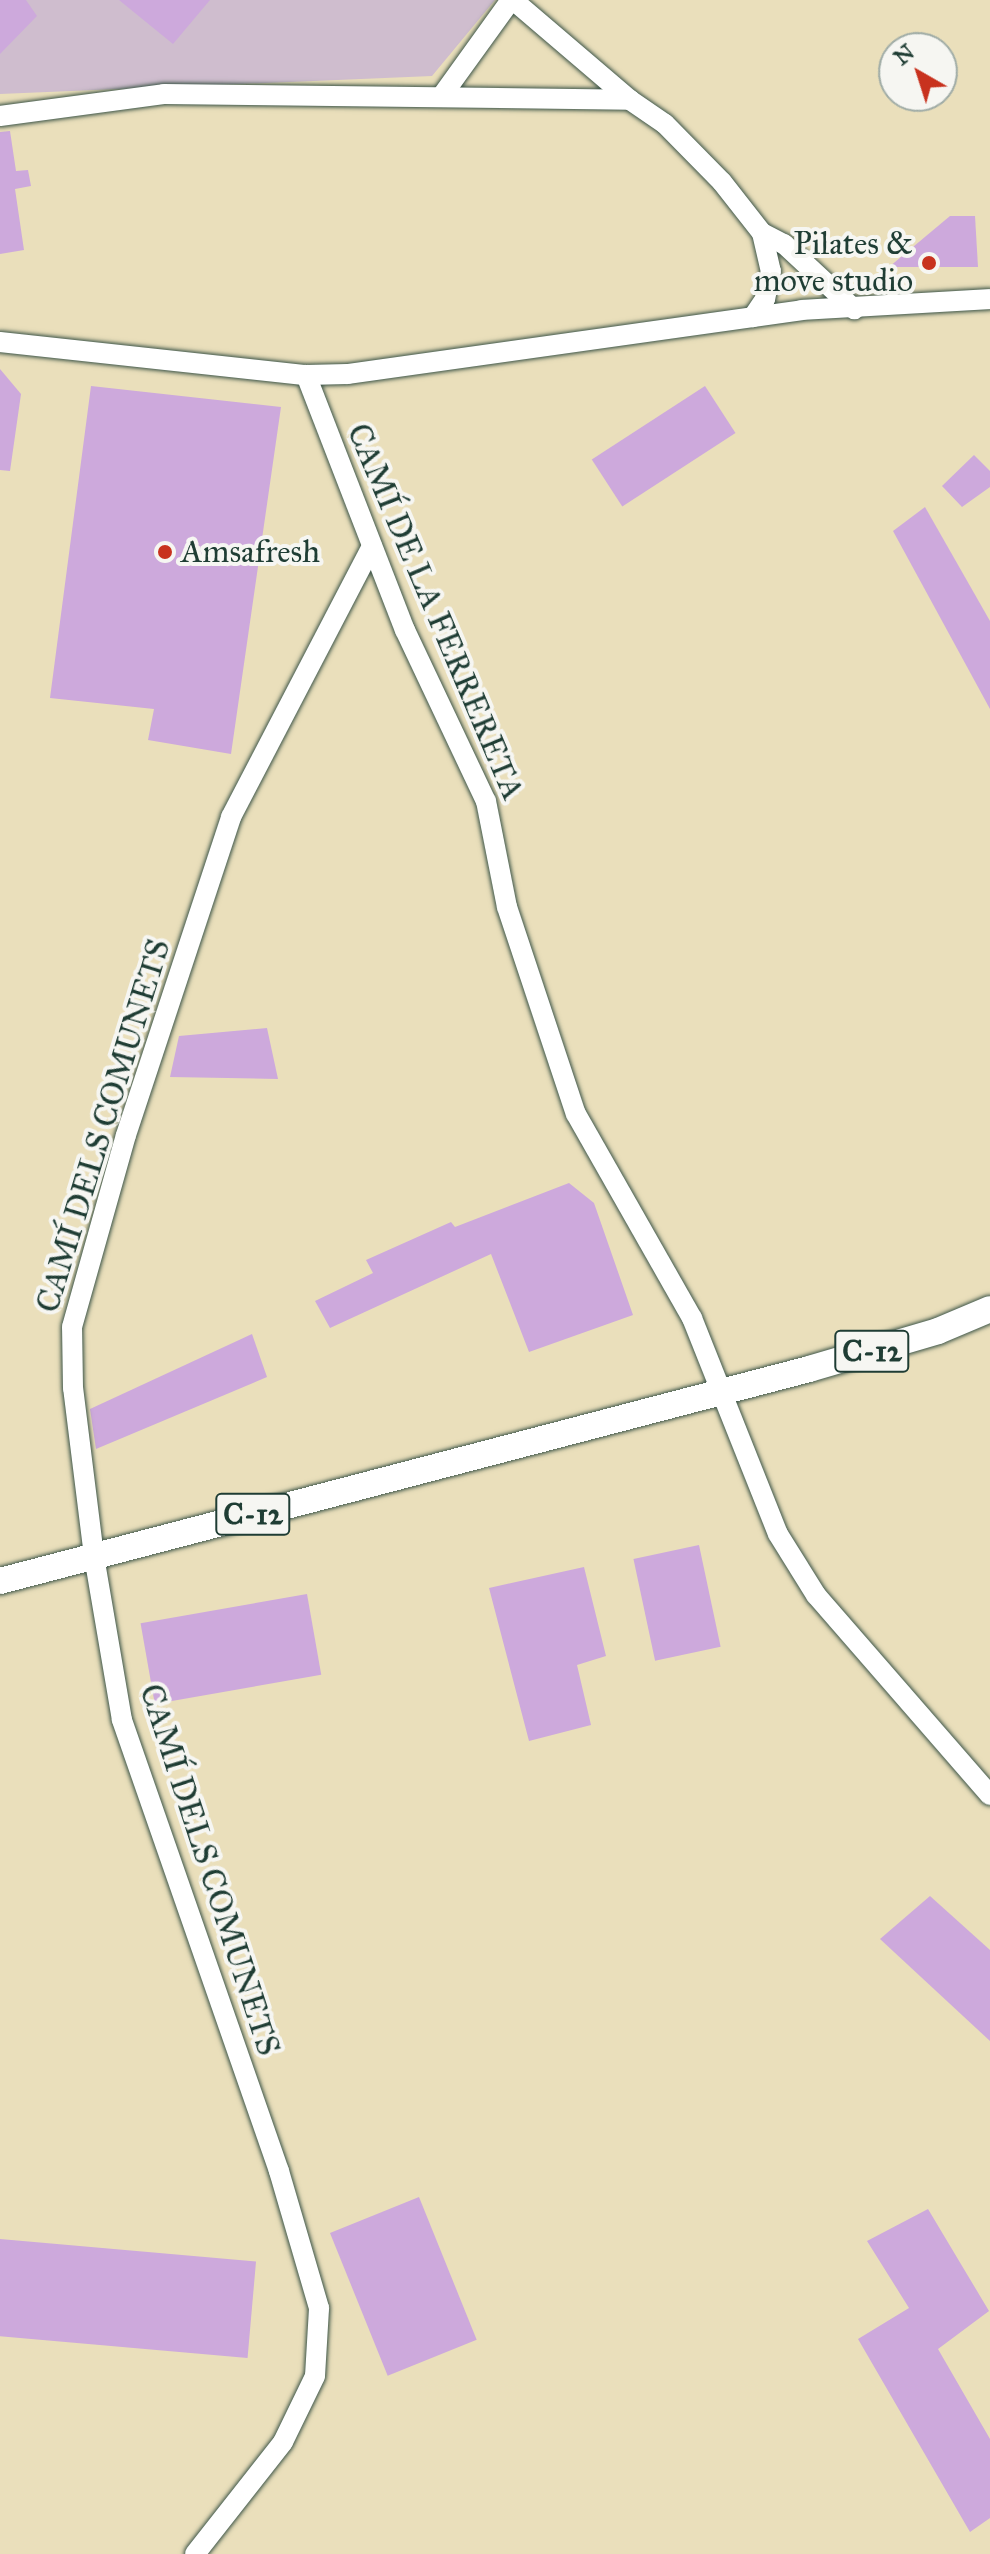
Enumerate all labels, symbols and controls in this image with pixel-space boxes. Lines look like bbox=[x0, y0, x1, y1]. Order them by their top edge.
north arrow bbox=[878, 32, 958, 112]
text: N bbox=[888, 38, 920, 71]
place label: Pilates & move studio bbox=[754, 226, 913, 301]
marker: Pilates & move studio bbox=[920, 254, 938, 272]
street label: CAMÍ DE LA FERRERETA bbox=[338, 418, 532, 806]
place label: Amsafresh bbox=[181, 533, 320, 571]
marker: Amsafresh bbox=[156, 543, 174, 561]
street label: CAMÍ DELS COMUNETS bbox=[29, 935, 179, 1317]
road number: C-12 bbox=[834, 1325, 910, 1377]
road number: C-12 bbox=[215, 1488, 291, 1540]
street label: CAMÍ DELS COMUNETS bbox=[131, 1679, 287, 2061]

